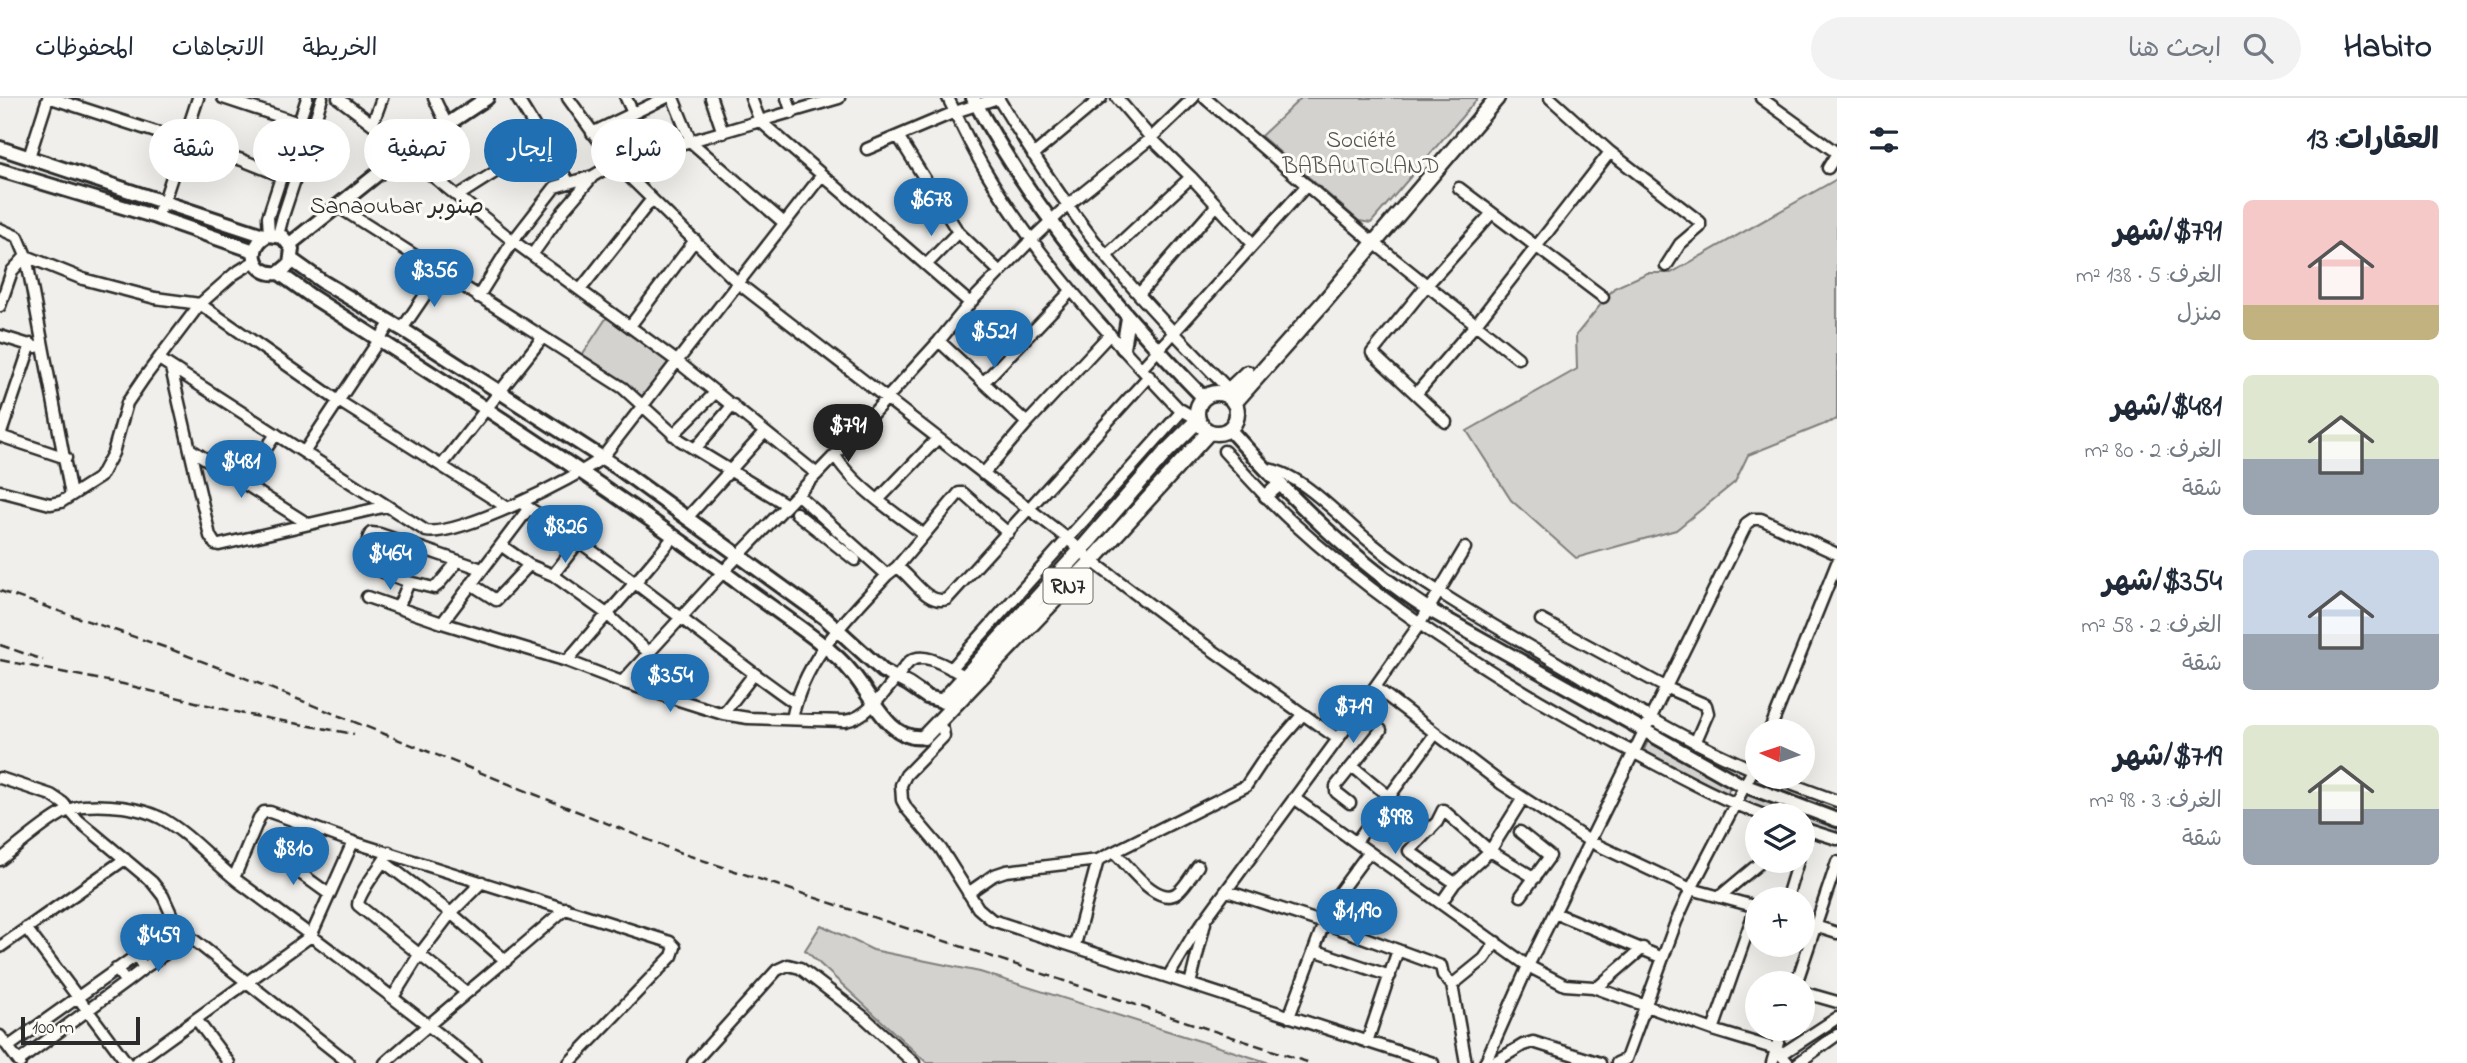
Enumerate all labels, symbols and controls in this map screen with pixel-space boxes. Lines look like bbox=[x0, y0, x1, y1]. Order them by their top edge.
search box bbox=[1811, 17, 2301, 80]
text: Habito bbox=[2343, 24, 2432, 72]
icon: search bbox=[2239, 29, 2277, 67]
text: ابحث هنا bbox=[2128, 31, 2221, 69]
text: المحفوظات bbox=[35, 32, 134, 67]
text: الاتجاهات bbox=[172, 32, 265, 67]
text: الخريطة bbox=[303, 32, 377, 67]
chip: شقة bbox=[149, 119, 239, 182]
chip: جديد bbox=[253, 119, 350, 182]
chip: تصفية bbox=[364, 119, 470, 182]
chip: إيجار bbox=[484, 119, 577, 182]
chip: شراء bbox=[591, 119, 686, 182]
text: العقارات: 13 bbox=[2307, 119, 2439, 163]
icon: filters bbox=[1865, 121, 1903, 159]
park label: Société BABAUTOLAND bbox=[1281, 125, 1440, 184]
pin: $678 bbox=[890, 178, 972, 238]
text: $678 bbox=[910, 184, 952, 217]
district label: Sanaoubar صنوبر bbox=[310, 190, 484, 225]
text: $791/شهر bbox=[2114, 211, 2222, 255]
icon: home bbox=[2299, 228, 2383, 312]
pin: $356 bbox=[393, 250, 475, 309]
text: $356 bbox=[411, 255, 457, 288]
text: الغرف: 5 · 138 m² bbox=[2076, 260, 2222, 293]
text: منزل bbox=[2177, 298, 2222, 331]
pin: $521 bbox=[953, 310, 1035, 370]
text: $521 bbox=[971, 316, 1017, 349]
text: $481/شهر bbox=[2112, 386, 2222, 430]
icon: home bbox=[2299, 403, 2383, 487]
pin: $791 bbox=[807, 404, 889, 464]
text: $791 bbox=[829, 410, 867, 443]
text: الغرف: 2 · 80 m² bbox=[2084, 435, 2222, 468]
pin: $481 bbox=[200, 440, 282, 500]
text: $481 bbox=[221, 446, 261, 479]
text: شقة bbox=[2182, 473, 2222, 506]
pin: $826 bbox=[524, 505, 606, 565]
text: $826 bbox=[543, 511, 587, 544]
pin: $464 bbox=[349, 532, 431, 592]
text: $464 bbox=[369, 538, 412, 571]
text: $354/شهر bbox=[2103, 561, 2222, 605]
road number: RN7 bbox=[1044, 568, 1092, 603]
icon: home bbox=[2299, 578, 2383, 662]
text: الغرف: 2 · 58 m² bbox=[2081, 610, 2222, 643]
text: شقة bbox=[2182, 648, 2222, 681]
pin: $354 bbox=[629, 654, 711, 714]
text: $354 bbox=[647, 660, 693, 693]
pin: $719 bbox=[1312, 686, 1394, 745]
text: $719 bbox=[1334, 691, 1372, 724]
north arrow bbox=[1745, 719, 1815, 789]
map controls bbox=[1745, 719, 1815, 1041]
text: $719/شهر bbox=[2114, 736, 2222, 780]
icon: home bbox=[2299, 753, 2383, 837]
text: الغرف: 3 · 98 m² bbox=[2089, 785, 2222, 818]
pin: $998 bbox=[1354, 796, 1436, 856]
text: $998 bbox=[1377, 802, 1413, 835]
button: layers bbox=[1745, 803, 1815, 873]
text: شقة bbox=[2182, 823, 2222, 856]
pin: $810 bbox=[252, 828, 334, 887]
text: $810 bbox=[273, 833, 313, 866]
button: + bbox=[1745, 887, 1815, 957]
pin: $1,190 bbox=[1300, 890, 1414, 949]
text: $1,190 bbox=[1332, 895, 1382, 928]
pin: $459 bbox=[117, 914, 199, 974]
text: $459 bbox=[136, 920, 180, 953]
button: − bbox=[1745, 971, 1815, 1041]
scale bar bbox=[21, 1014, 140, 1046]
text: 100 m bbox=[32, 1015, 74, 1042]

